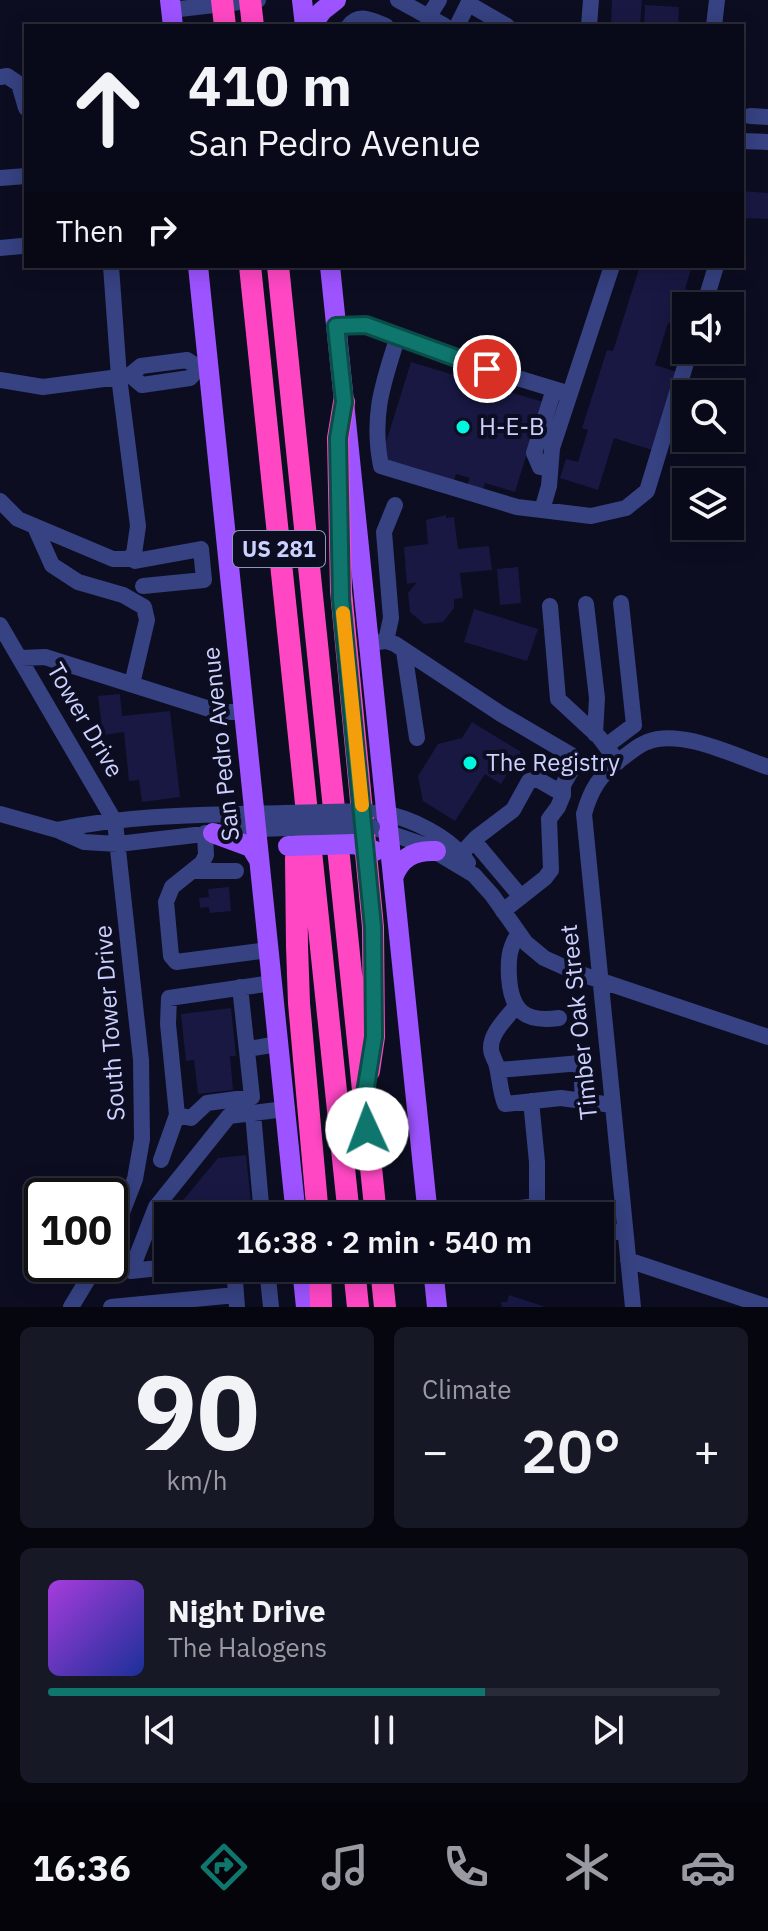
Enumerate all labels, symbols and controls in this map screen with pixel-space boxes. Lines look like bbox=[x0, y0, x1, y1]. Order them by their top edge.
text: 410 m bbox=[188, 49, 352, 121]
icon: ahead bbox=[56, 56, 160, 160]
text: San Pedro Avenue bbox=[188, 119, 481, 166]
icon: right bbox=[140, 208, 184, 252]
text: Then bbox=[56, 211, 124, 250]
map controls bbox=[672, 292, 744, 540]
button: sound bbox=[672, 292, 744, 364]
pin bbox=[453, 335, 521, 403]
icon: arrive bbox=[465, 347, 509, 391]
button: search bbox=[672, 380, 744, 452]
place label: H-E-B bbox=[479, 410, 545, 442]
marker: H-E-B bbox=[454, 418, 472, 436]
button: layers bbox=[672, 468, 744, 540]
road number: US 281 bbox=[233, 531, 325, 567]
street label: San Pedro Avenue bbox=[194, 645, 246, 843]
street label: Tower Drive bbox=[40, 656, 132, 783]
place label: The Registry bbox=[486, 746, 620, 778]
marker: The Registry bbox=[461, 754, 479, 772]
street label: Timber Oak Street bbox=[552, 923, 604, 1121]
street label: South Tower Drive bbox=[86, 924, 132, 1122]
position arrow bbox=[325, 1087, 409, 1171]
speed limit sign: 100 bbox=[24, 1178, 128, 1282]
text: 16:38 · 2 min · 540 m bbox=[236, 1222, 532, 1261]
text: 90 bbox=[135, 1343, 259, 1479]
text: Climate bbox=[422, 1372, 512, 1406]
text: 20° bbox=[521, 1411, 621, 1490]
text: − bbox=[422, 1422, 448, 1479]
text: + bbox=[694, 1422, 720, 1479]
text: km/h bbox=[166, 1463, 228, 1497]
text: Night Drive bbox=[168, 1591, 326, 1630]
text: The Halogens bbox=[168, 1630, 327, 1664]
icon: previous bbox=[138, 1708, 182, 1752]
icon: pause bbox=[362, 1708, 406, 1752]
icon: next bbox=[586, 1708, 630, 1752]
icon: directions bbox=[196, 1839, 252, 1895]
icon: music bbox=[317, 1839, 373, 1895]
icon: phone bbox=[438, 1839, 494, 1895]
icon: climate bbox=[559, 1839, 615, 1895]
icon: car bbox=[680, 1839, 736, 1895]
text: 16:36 bbox=[32, 1844, 131, 1891]

